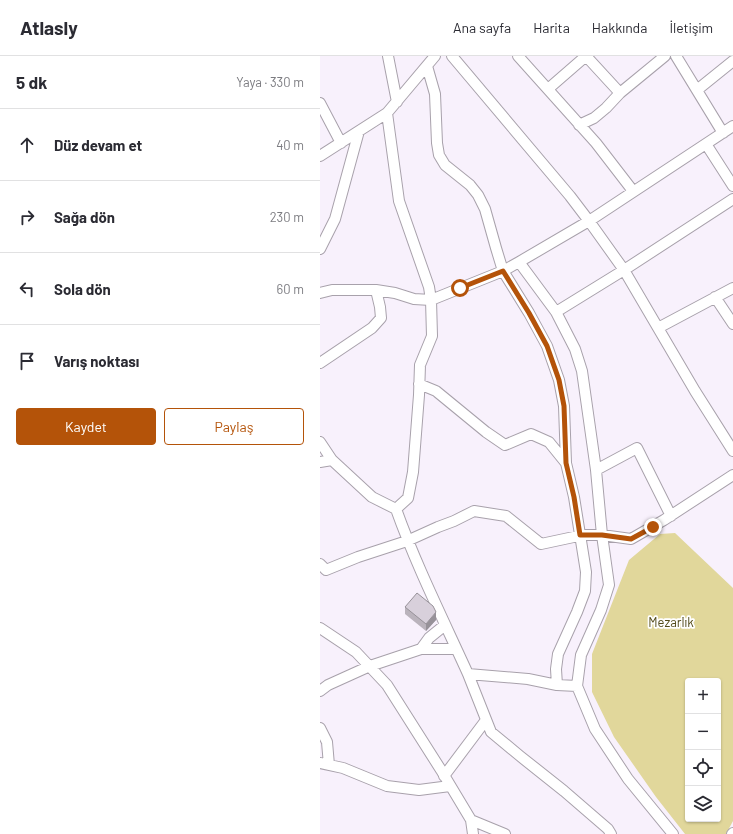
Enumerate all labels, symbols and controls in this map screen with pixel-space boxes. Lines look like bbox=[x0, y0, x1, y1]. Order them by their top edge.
text: Atlasly bbox=[20, 16, 78, 39]
text: Ana sayfa bbox=[453, 19, 511, 36]
text: Harita bbox=[533, 19, 570, 36]
text: Hakkında bbox=[592, 19, 647, 36]
text: İletişim bbox=[669, 19, 713, 36]
text: 5 dk bbox=[16, 72, 47, 92]
text: Yaya · 330 m bbox=[236, 74, 304, 90]
icon: ahead bbox=[16, 134, 38, 156]
text: Düz devam et bbox=[54, 136, 142, 154]
text: 40 m bbox=[276, 137, 304, 153]
icon: right bbox=[16, 206, 38, 228]
text: Sağa dön bbox=[54, 208, 115, 226]
text: 230 m bbox=[270, 209, 304, 225]
icon: left bbox=[16, 278, 38, 300]
route start bbox=[451, 279, 469, 297]
text: Sola dön bbox=[54, 280, 111, 298]
text: 60 m bbox=[277, 281, 304, 297]
icon: arrive bbox=[16, 350, 38, 372]
text: Varış noktası bbox=[54, 352, 139, 370]
button: Kaydet bbox=[16, 408, 156, 445]
button: Paylaş bbox=[164, 408, 304, 445]
route end bbox=[644, 518, 662, 536]
park label: Mezarlık bbox=[648, 614, 694, 630]
map controls bbox=[685, 678, 721, 822]
button: + bbox=[685, 678, 721, 714]
button: − bbox=[685, 714, 721, 750]
button: locate bbox=[685, 750, 721, 786]
button: layers bbox=[685, 786, 721, 822]

